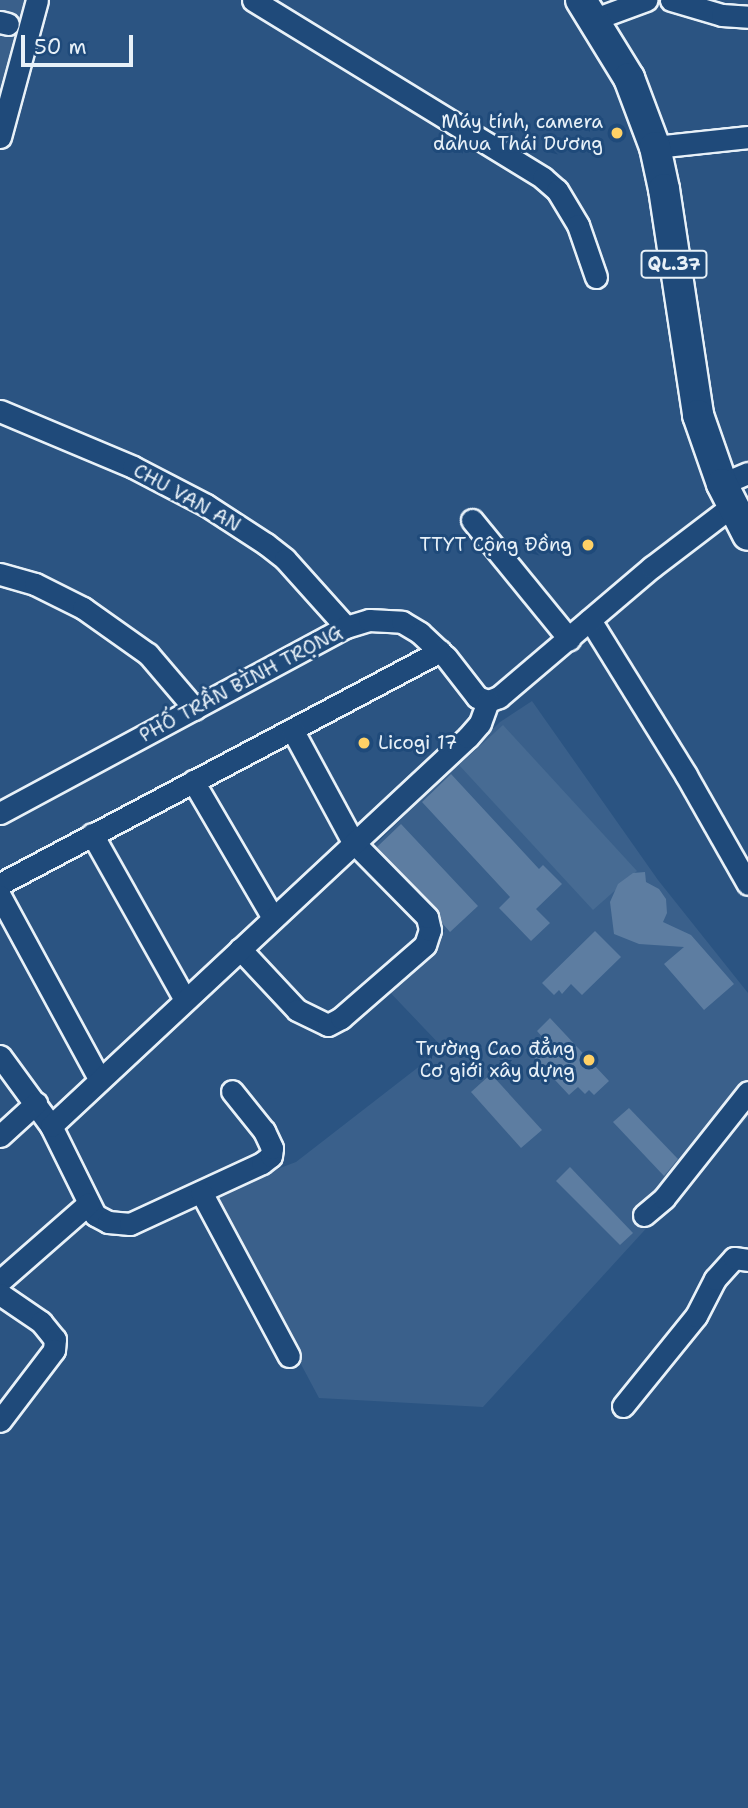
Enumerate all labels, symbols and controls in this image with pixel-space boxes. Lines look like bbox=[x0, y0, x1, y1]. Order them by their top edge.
scale bar bbox=[24, 21, 136, 65]
text: 50 m bbox=[34, 33, 87, 61]
place label: Máy tính, camera dahua Thái Dương bbox=[433, 111, 603, 155]
marker: Máy tính, camera dahua Thái Dương bbox=[609, 125, 625, 141]
road number: QL.37 bbox=[639, 250, 709, 278]
street label: CHU VAN AN bbox=[129, 459, 245, 537]
place label: TTYT Cộng Đồng bbox=[419, 534, 572, 556]
marker: TTYT Cộng Đồng bbox=[578, 535, 598, 555]
street label: PHỐ TRẦN BÌNH TRỌNG bbox=[136, 621, 346, 747]
place label: Licogi 17 bbox=[378, 732, 457, 754]
marker: Licogi 17 bbox=[356, 735, 372, 751]
place label: Trường Cao đẳng Cơ giới xây dựng bbox=[415, 1038, 575, 1082]
marker: Trường Cao đẳng Cơ giới xây dựng bbox=[581, 1052, 597, 1068]

